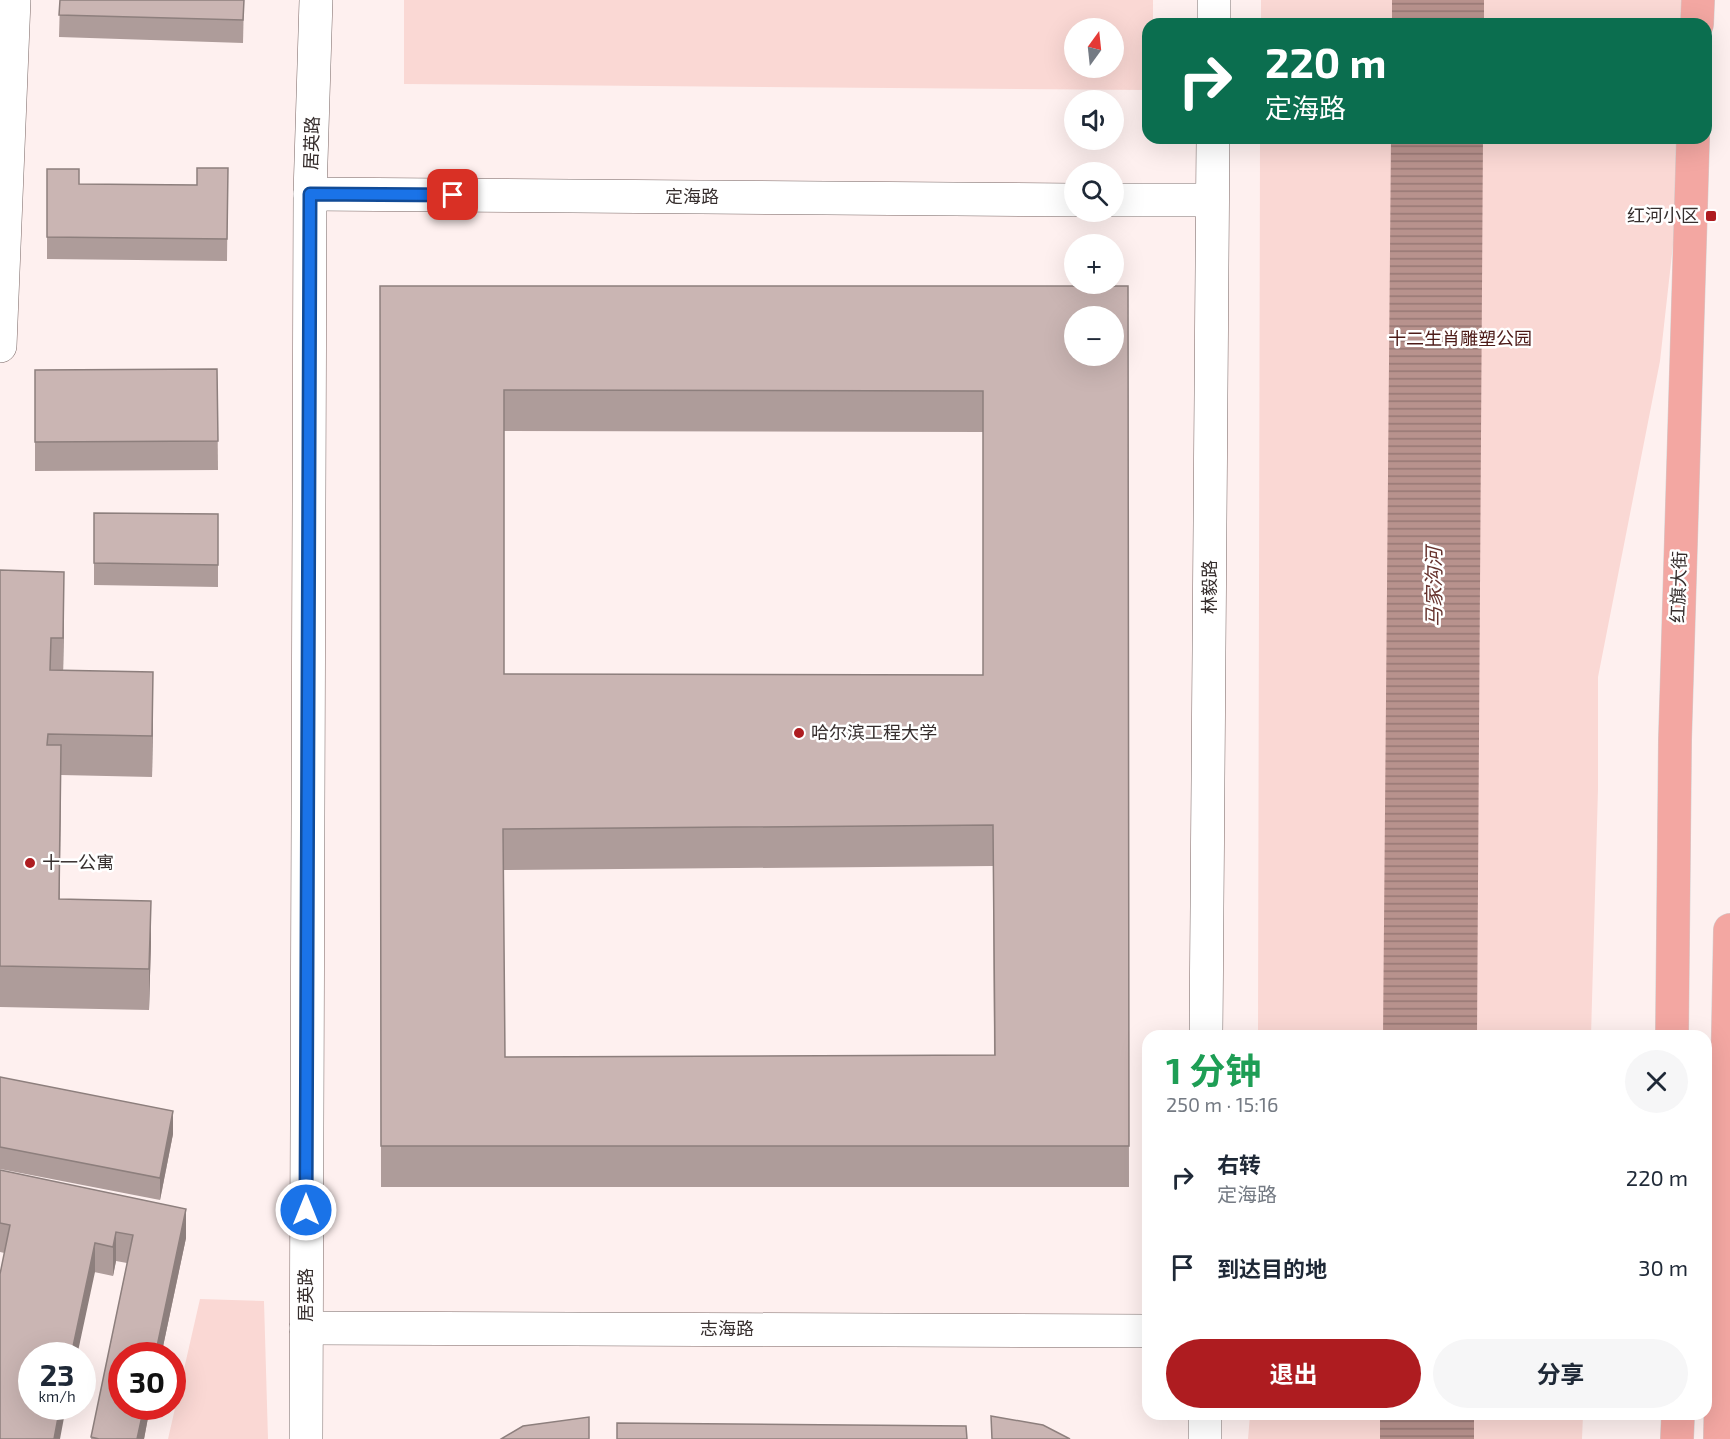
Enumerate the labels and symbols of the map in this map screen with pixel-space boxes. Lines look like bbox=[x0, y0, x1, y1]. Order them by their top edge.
north arrow bbox=[1064, 18, 1124, 78]
street label: 居英路 bbox=[299, 116, 323, 170]
pin bbox=[427, 169, 478, 220]
street label: 定海路 bbox=[665, 185, 719, 207]
place label: 红河小区 bbox=[1627, 204, 1699, 226]
marker: 红河小区 bbox=[1704, 209, 1718, 223]
park label: 十二生肖雕塑公园 bbox=[1388, 327, 1532, 349]
water label: 马家沟河 bbox=[1421, 543, 1445, 627]
street label: 红旗大街 bbox=[1666, 551, 1690, 623]
street label: 林毅路 bbox=[1198, 560, 1220, 614]
place label: 哈尔滨工程大学 bbox=[811, 721, 937, 743]
marker: 哈尔滨工程大学 bbox=[792, 726, 806, 740]
place label: 十一公寓 bbox=[42, 851, 114, 873]
marker: 十一公寓 bbox=[23, 856, 37, 870]
position arrow bbox=[274, 1178, 338, 1242]
street label: 居英路 bbox=[294, 1268, 316, 1322]
street label: 志海路 bbox=[700, 1317, 754, 1339]
speed limit sign: 30 bbox=[108, 1342, 186, 1420]

